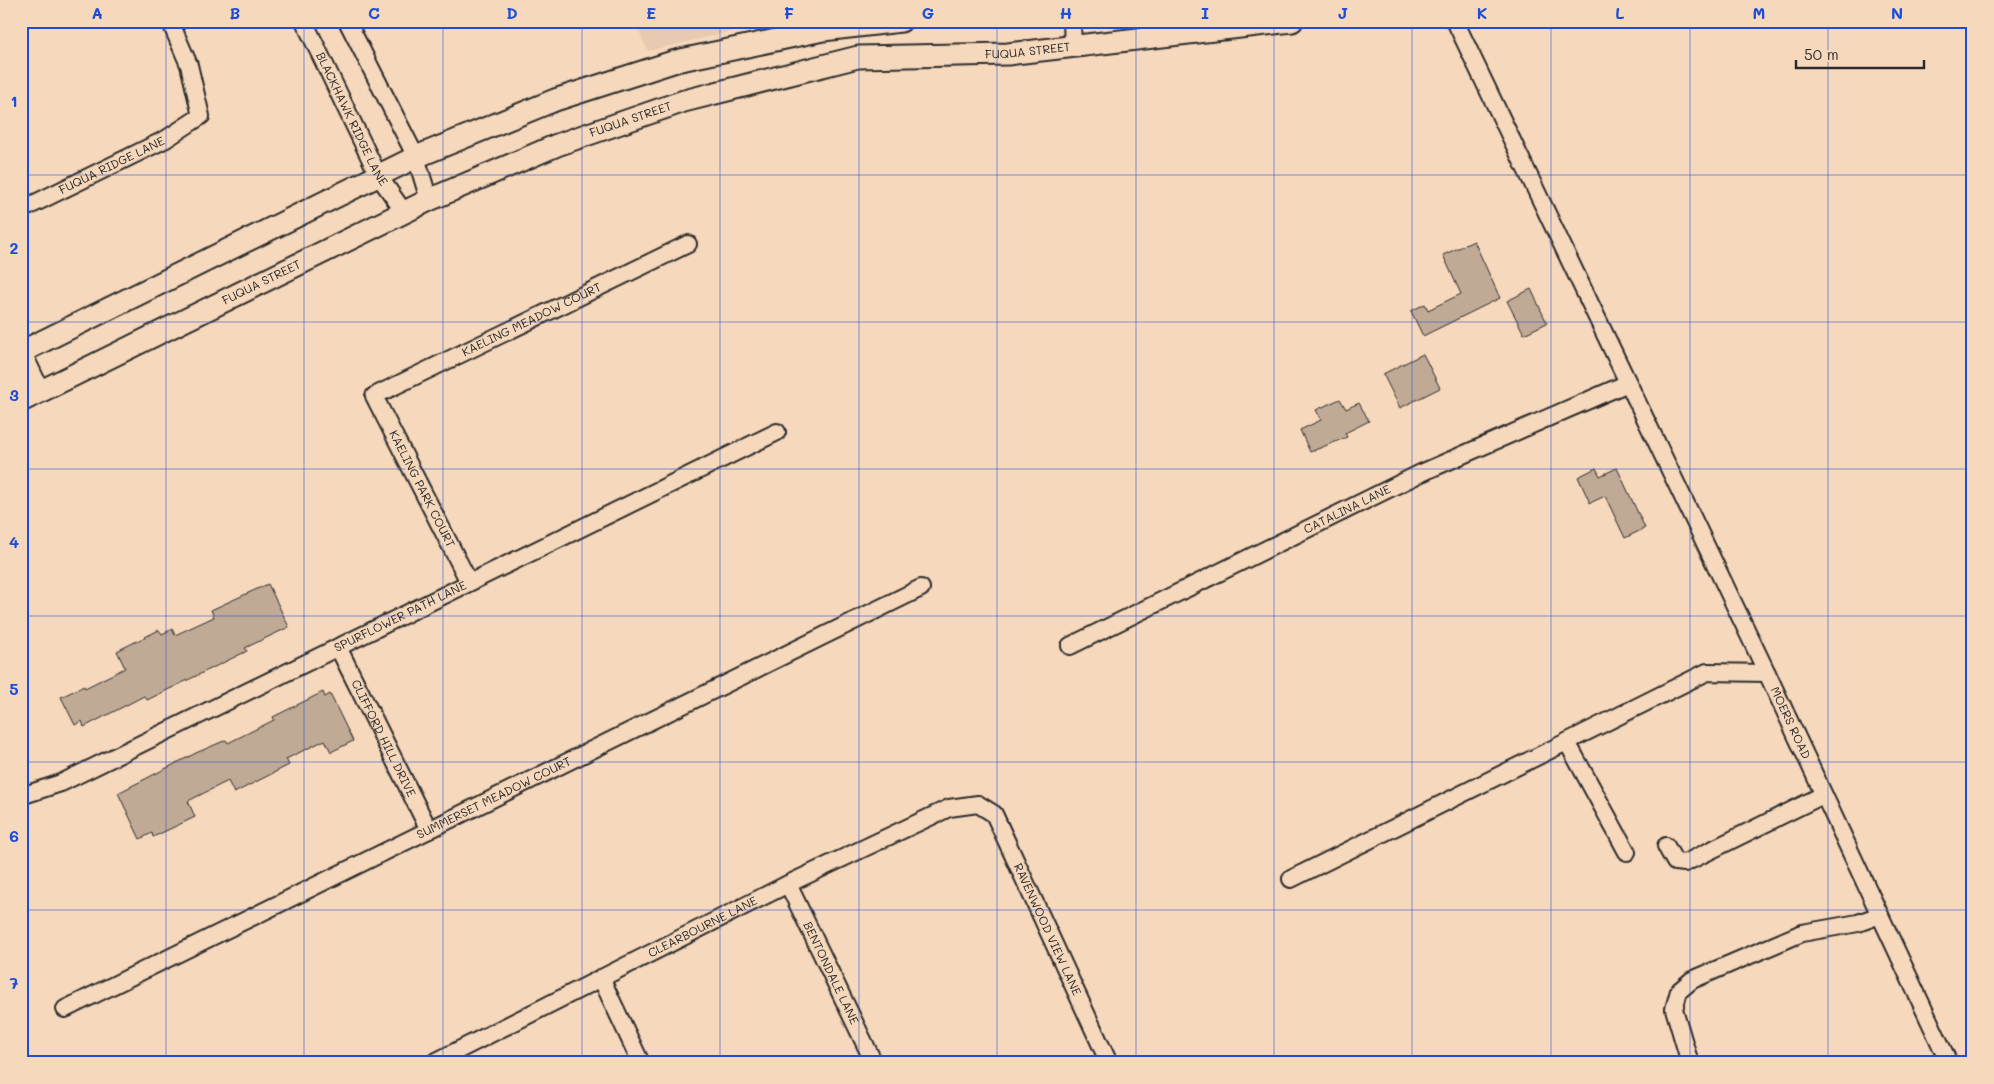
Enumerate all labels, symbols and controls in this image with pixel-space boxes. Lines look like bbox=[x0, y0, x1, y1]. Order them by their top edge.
text: A bbox=[91, 2, 103, 23]
text: B bbox=[230, 2, 240, 23]
text: C bbox=[368, 2, 380, 23]
text: D bbox=[506, 2, 518, 23]
text: E bbox=[646, 2, 656, 23]
text: F bbox=[784, 2, 794, 23]
text: G bbox=[922, 2, 934, 23]
text: H bbox=[1060, 2, 1072, 23]
text: I bbox=[1201, 2, 1209, 23]
text: J bbox=[1338, 2, 1348, 23]
text: K bbox=[1477, 2, 1487, 23]
text: L bbox=[1615, 2, 1625, 23]
text: M bbox=[1753, 2, 1765, 23]
text: N bbox=[1891, 2, 1903, 23]
street label: FUQUA STREET bbox=[985, 38, 1072, 61]
scale bar bbox=[1796, 38, 1924, 70]
text: 50 m bbox=[1804, 44, 1839, 64]
street label: BLACKHAWK RIDGE LANE bbox=[313, 49, 392, 189]
text: 1 bbox=[10, 90, 18, 111]
street label: FUQUA STREET bbox=[587, 97, 674, 140]
street label: FUQUA RIDGE LANE bbox=[56, 132, 167, 197]
text: 2 bbox=[10, 237, 19, 258]
street label: FUQUA STREET bbox=[219, 255, 303, 308]
street label: KAELING MEADOW COURT bbox=[459, 278, 604, 359]
text: 3 bbox=[9, 384, 19, 405]
street label: KAELING PARK COURT bbox=[386, 427, 460, 550]
street label: CATALINA LANE bbox=[1301, 480, 1393, 537]
text: 4 bbox=[9, 531, 19, 552]
street label: SPURFLOWER PATH LANE bbox=[331, 576, 469, 655]
street label: CLIFFORD HILL DRIVE bbox=[348, 677, 420, 799]
text: 5 bbox=[9, 678, 19, 699]
street label: MOERS ROAD bbox=[1767, 684, 1815, 761]
street label: SUMMERSET MEADOW COURT bbox=[414, 752, 574, 842]
text: 6 bbox=[9, 825, 19, 846]
street label: RAVENWOOD VIEW LANE bbox=[1011, 860, 1086, 998]
street label: CLEARBOURNE LANE bbox=[645, 892, 760, 960]
street label: BENTONDALE LANE bbox=[800, 919, 863, 1027]
text: 7 bbox=[10, 972, 19, 993]

